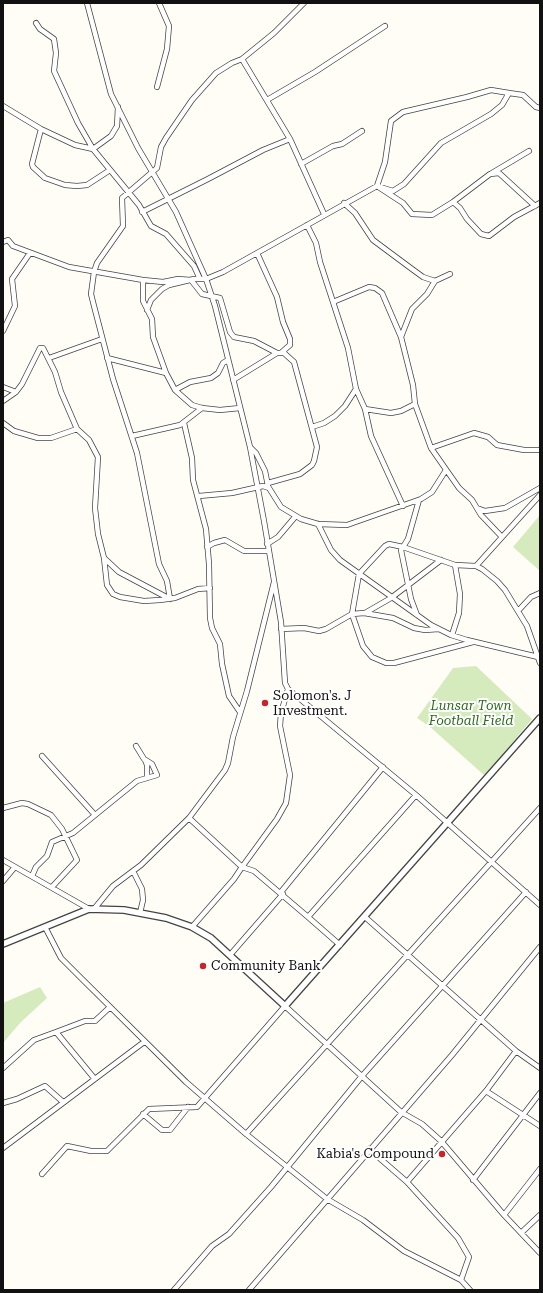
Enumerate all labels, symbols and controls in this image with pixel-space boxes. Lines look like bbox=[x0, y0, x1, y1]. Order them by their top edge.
place label: Solomon's. J Investment. bbox=[273, 688, 352, 719]
marker: Solomon's. J Investment. bbox=[260, 698, 270, 708]
park label: Lunsar Town Football Field bbox=[429, 698, 513, 729]
place label: Community Bank bbox=[211, 958, 321, 974]
marker: Community Bank bbox=[198, 961, 208, 971]
place label: Kabia's Compound bbox=[316, 1146, 434, 1162]
marker: Kabia's Compound bbox=[437, 1149, 447, 1159]

